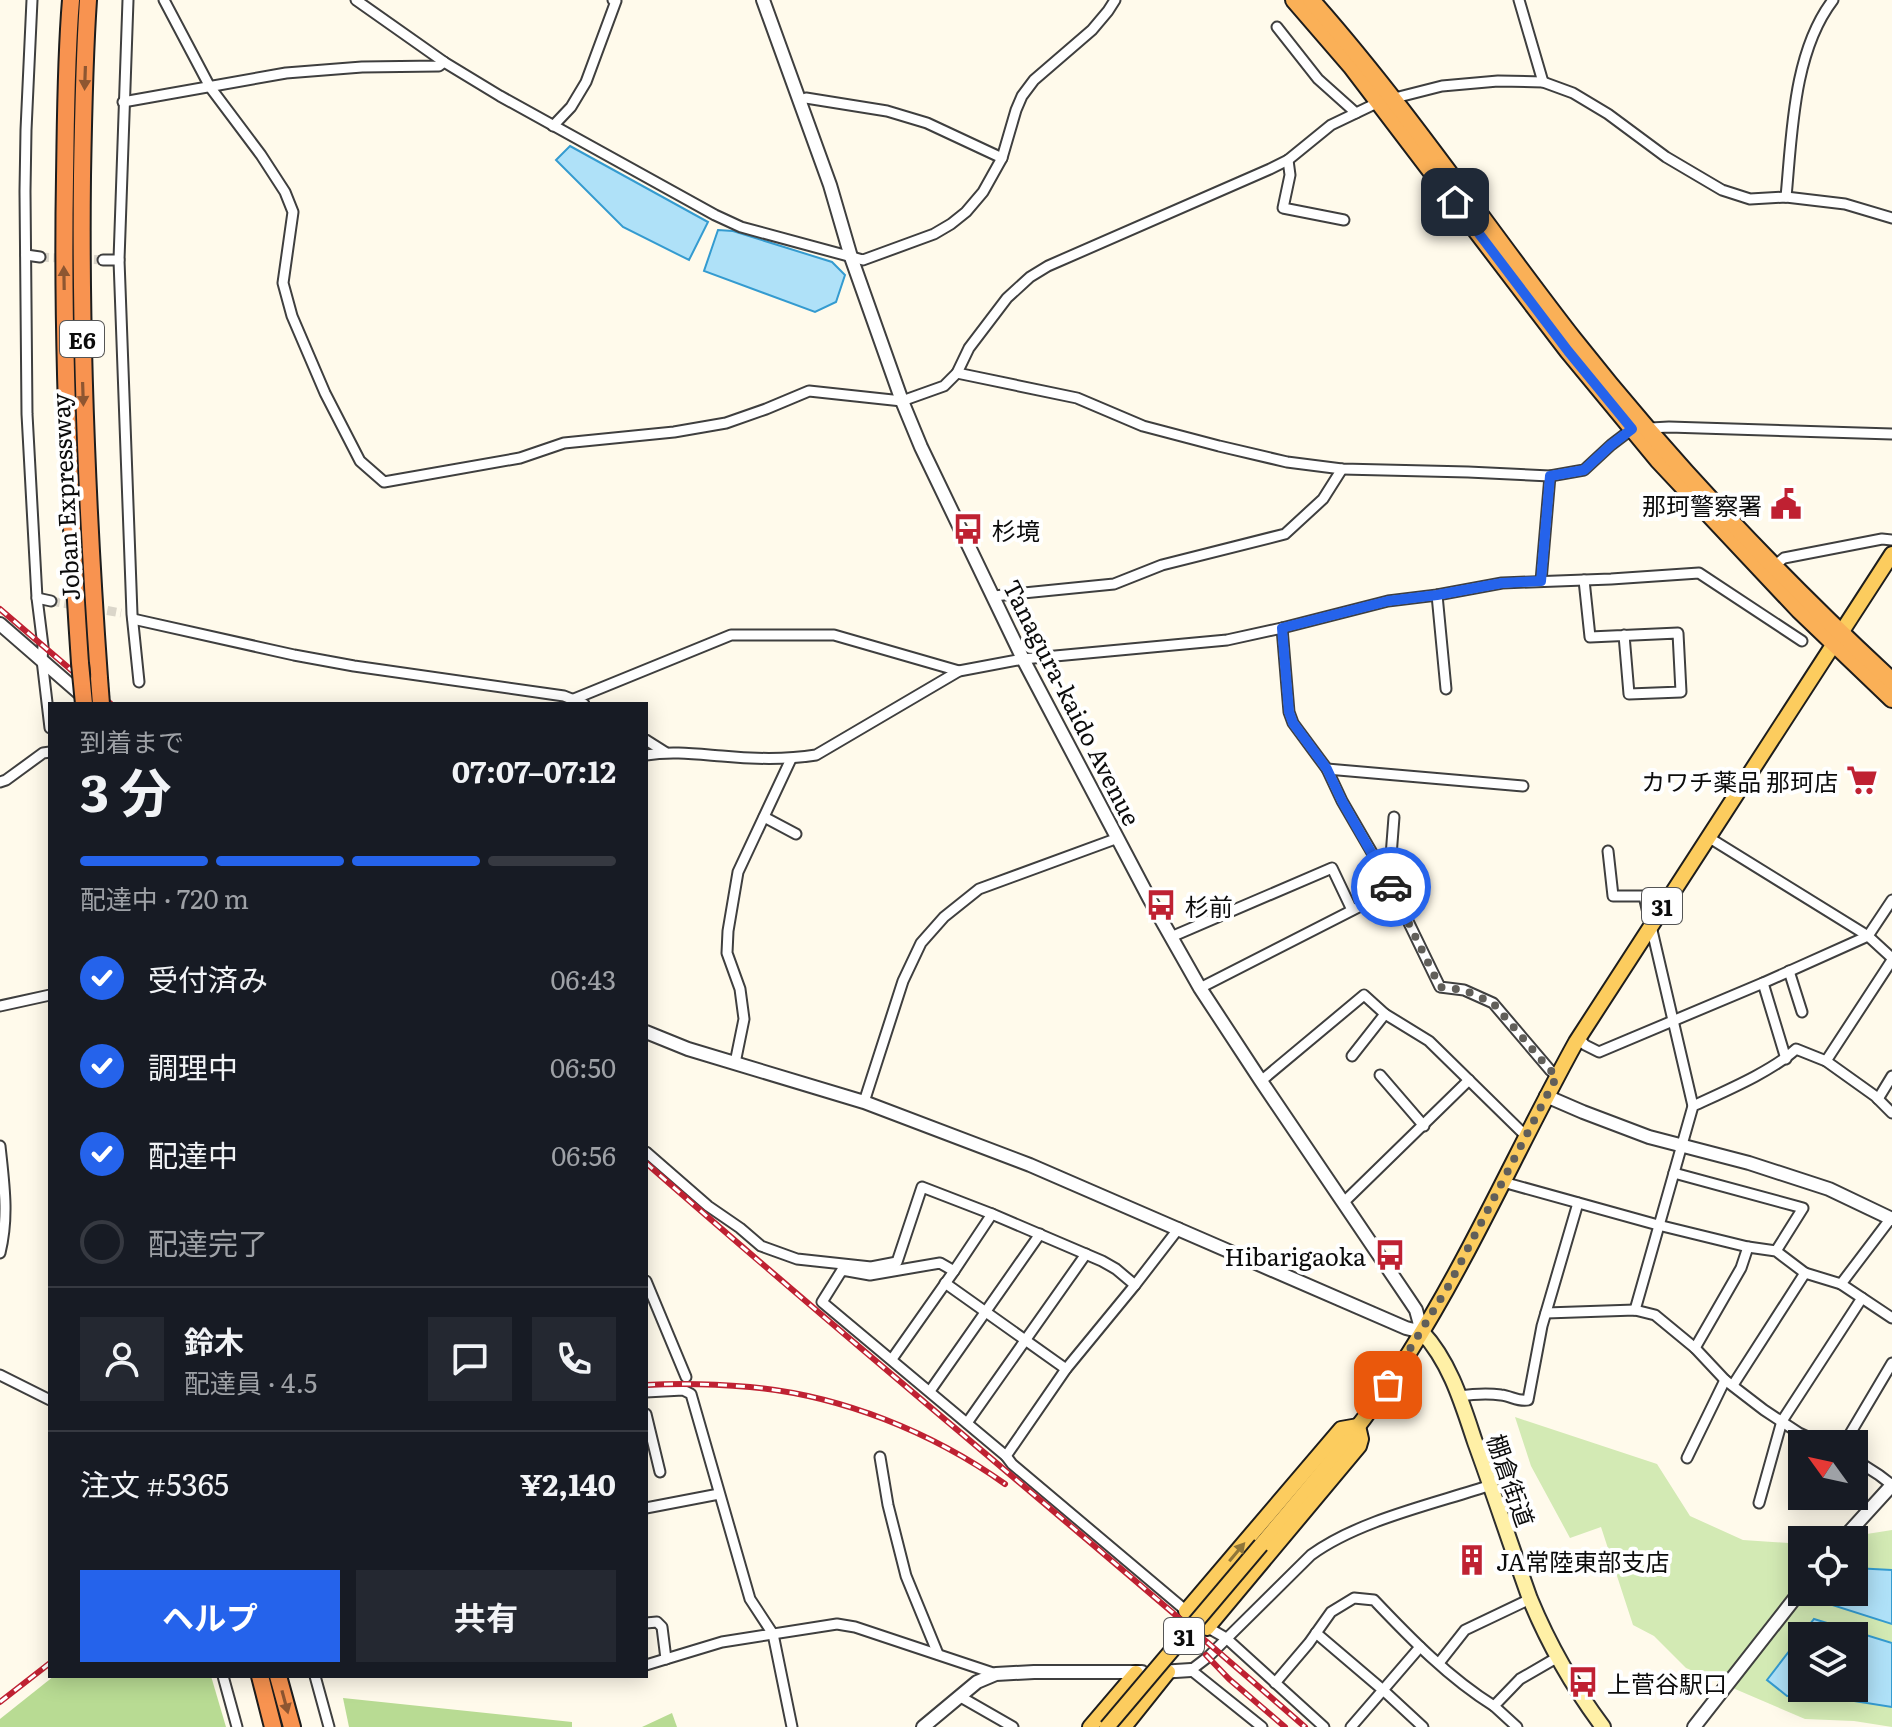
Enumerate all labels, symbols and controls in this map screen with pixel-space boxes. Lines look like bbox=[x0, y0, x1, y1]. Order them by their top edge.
one-way arrow bbox=[78, 66, 91, 91]
pin bbox=[1421, 168, 1489, 236]
icon: home bbox=[1433, 180, 1477, 224]
one-way arrow bbox=[58, 265, 70, 290]
road number: E6 bbox=[60, 321, 104, 357]
one-way arrow bbox=[76, 382, 89, 407]
street label: Joban Expressway bbox=[41, 392, 87, 602]
place label: 那珂警察署 bbox=[1642, 487, 1762, 522]
public building icon: 那珂警察署 bbox=[1769, 487, 1803, 521]
bus stop icon: 杉境 bbox=[951, 512, 985, 546]
place label: 杉境 bbox=[992, 512, 1040, 547]
street label: Tanagura-kaido Avenue bbox=[996, 573, 1150, 831]
text: 到着まで bbox=[80, 721, 184, 760]
text: 07:07–07:12 bbox=[452, 748, 616, 792]
text: 3 分 bbox=[80, 751, 171, 828]
place label: カワチ薬品 那珂店 bbox=[1641, 763, 1838, 798]
supermarket icon: カワチ薬品 那珂店 bbox=[1845, 763, 1879, 797]
courier bbox=[1351, 847, 1431, 927]
icon: car bbox=[1369, 865, 1413, 909]
text: 配達中 · 720 m bbox=[80, 878, 249, 917]
bus stop icon: 杉前 bbox=[1144, 888, 1178, 922]
place label: 杉前 bbox=[1185, 888, 1233, 923]
road number: 31 bbox=[1642, 888, 1682, 924]
icon: check bbox=[80, 956, 124, 1000]
text: 受付済み bbox=[148, 956, 268, 1000]
text: 06:43 bbox=[550, 959, 616, 998]
icon: check bbox=[80, 1044, 124, 1088]
text: 調理中 bbox=[148, 1044, 238, 1088]
text: 06:50 bbox=[550, 1047, 616, 1086]
icon: check bbox=[80, 1132, 124, 1176]
text: 配達中 bbox=[148, 1132, 238, 1176]
text: 06:56 bbox=[551, 1135, 616, 1174]
text: 配達完了 bbox=[148, 1220, 268, 1264]
place label: Hibarigaoka bbox=[1225, 1238, 1366, 1273]
bus stop icon: Hibarigaoka bbox=[1373, 1238, 1407, 1272]
button: person bbox=[80, 1317, 164, 1401]
button: chat bbox=[428, 1317, 512, 1401]
button: phone bbox=[532, 1317, 616, 1401]
text: 鈴木 bbox=[184, 1318, 244, 1362]
pin bbox=[1354, 1351, 1422, 1419]
text: 配達員 · 4.5 bbox=[184, 1362, 317, 1401]
icon: bag bbox=[1366, 1363, 1410, 1407]
street label: 棚倉街道 bbox=[1480, 1429, 1544, 1531]
north arrow bbox=[1788, 1430, 1868, 1510]
map controls bbox=[1788, 1430, 1868, 1702]
text: 注文 #5365 bbox=[80, 1461, 229, 1505]
text: ¥2,140 bbox=[520, 1461, 616, 1505]
button: locate bbox=[1788, 1526, 1868, 1606]
one-way arrow bbox=[1228, 1542, 1245, 1562]
building icon: JA常陸東部支店 bbox=[1455, 1543, 1489, 1577]
place label: JA常陸東部支店 bbox=[1496, 1543, 1669, 1578]
button: ヘルプ bbox=[80, 1570, 340, 1662]
button: 共有 bbox=[356, 1570, 616, 1662]
road number: 31 bbox=[1164, 1618, 1204, 1654]
button: layers bbox=[1788, 1622, 1868, 1702]
bus stop icon: 上菅谷駅口 bbox=[1566, 1665, 1600, 1699]
place label: 上菅谷駅口 bbox=[1607, 1665, 1727, 1700]
one-way arrow bbox=[279, 1690, 292, 1714]

